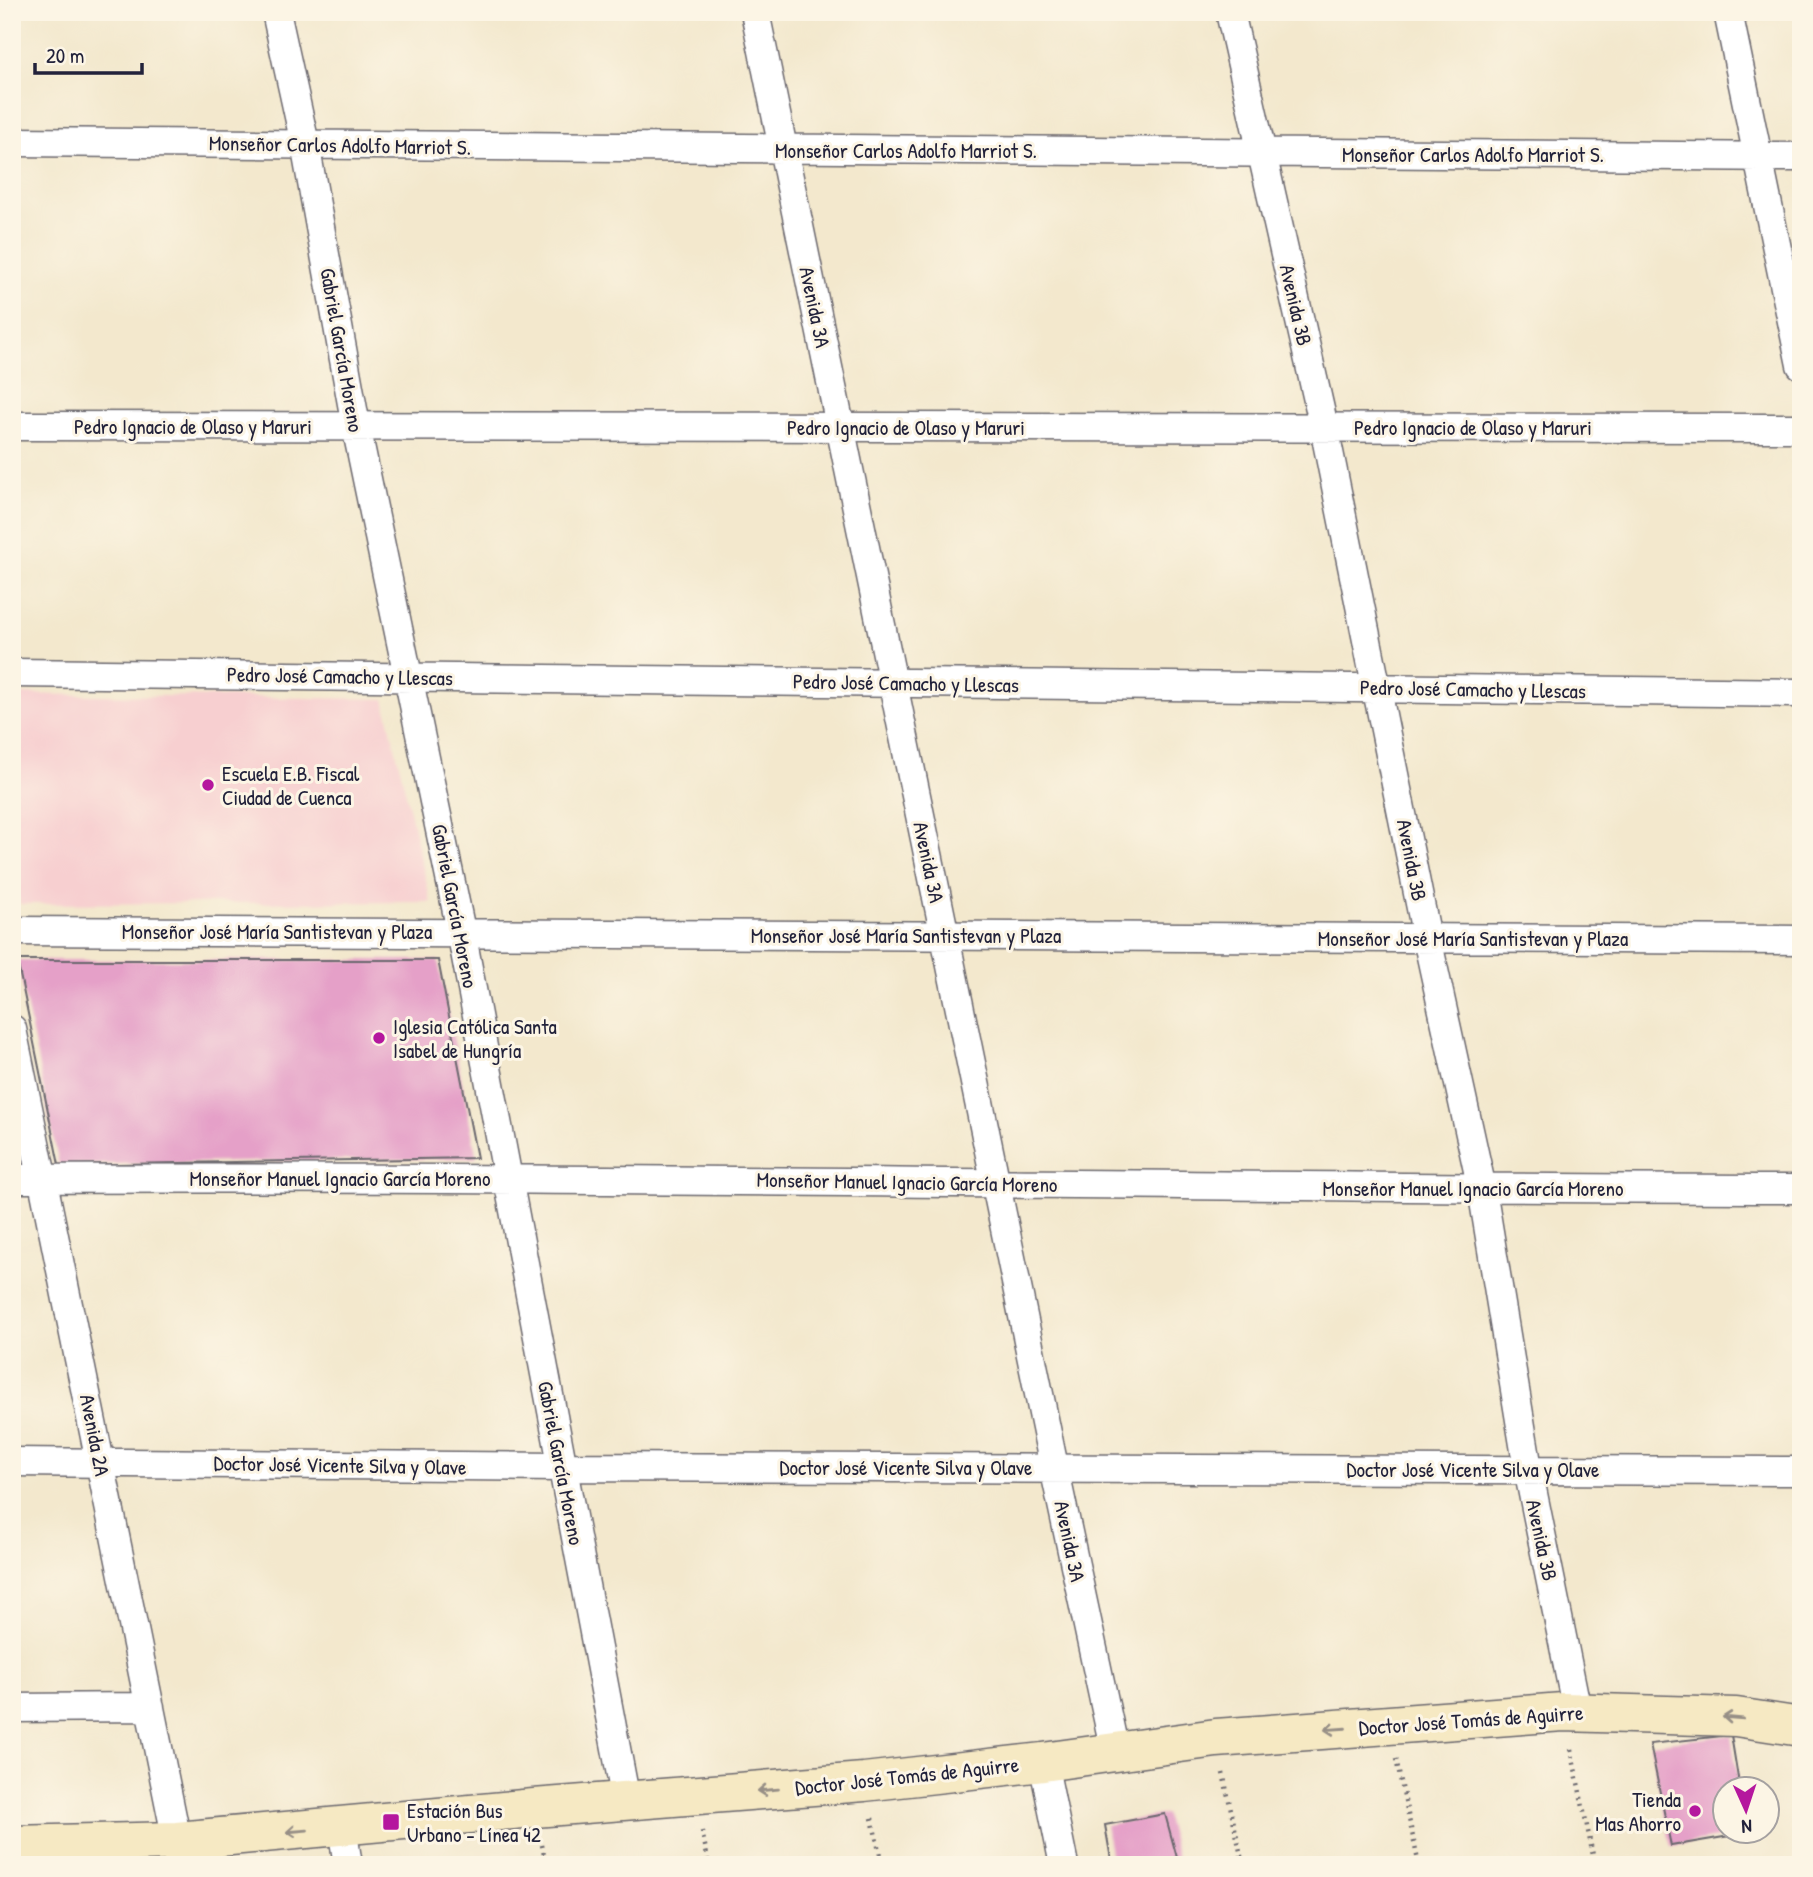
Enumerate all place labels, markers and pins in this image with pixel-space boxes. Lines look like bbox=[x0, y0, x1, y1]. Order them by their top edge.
place label: Escuela E.B. Fiscal Ciudad de Cuenca bbox=[222, 759, 360, 812]
marker: Escuela E.B. Fiscal Ciudad de Cuenca bbox=[200, 777, 216, 793]
place label: Iglesia Católica Santa Isabel de Hungría bbox=[393, 1012, 557, 1065]
marker: Iglesia Católica Santa Isabel de Hungría bbox=[371, 1030, 387, 1046]
place label: Tienda Mas Ahorro bbox=[1595, 1785, 1681, 1838]
place label: Estación Bus Urbano - Línea 42 bbox=[407, 1796, 541, 1849]
marker: Tienda Mas Ahorro bbox=[1687, 1803, 1703, 1819]
marker: Estación Bus Urbano - Línea 42 bbox=[381, 1812, 401, 1832]

